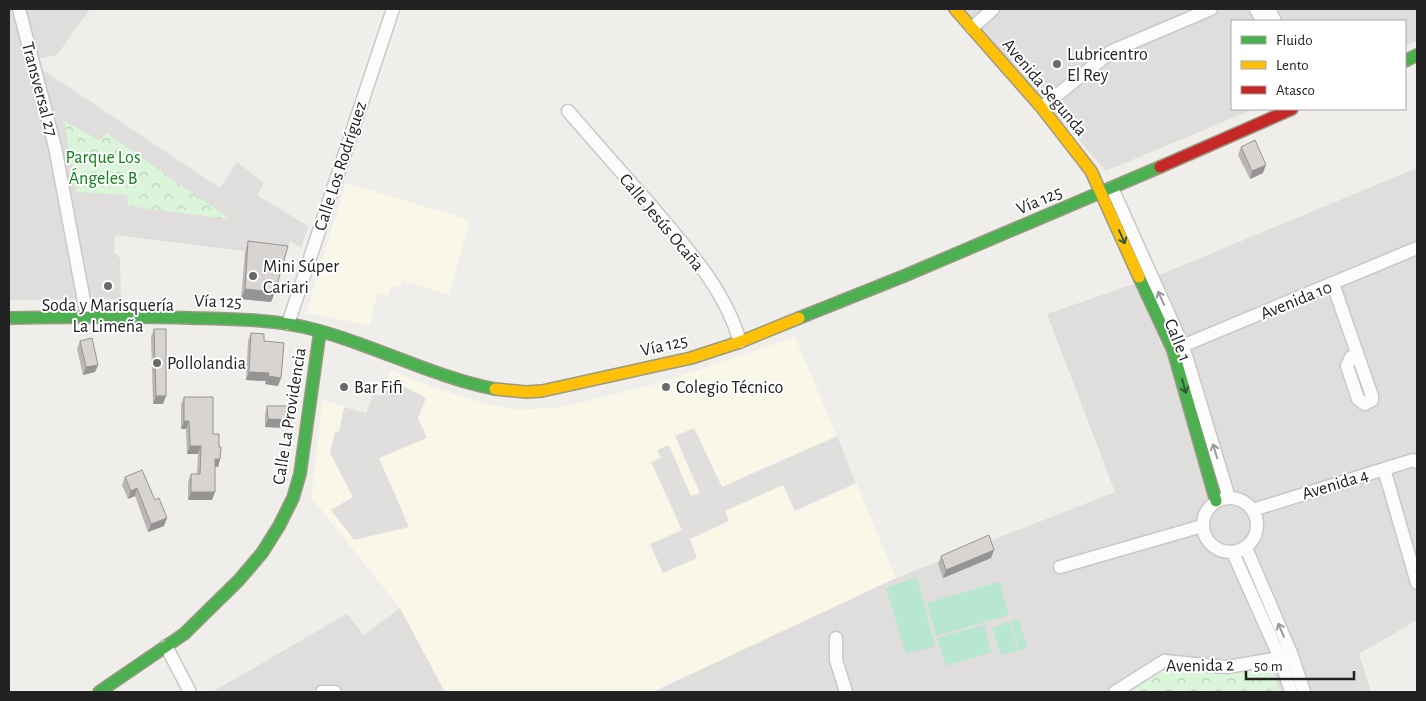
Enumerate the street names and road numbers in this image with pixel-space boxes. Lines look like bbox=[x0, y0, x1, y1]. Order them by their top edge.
street label: Avenida Segunda bbox=[998, 36, 1090, 140]
street label: Transversal 27 bbox=[18, 40, 60, 138]
street label: Calle Los Rodríguez bbox=[312, 99, 370, 233]
street label: Calle Jesús Ocaña bbox=[616, 171, 707, 275]
street label: Vía 125 bbox=[1014, 183, 1065, 219]
street label: Avenida 10 bbox=[1258, 278, 1335, 323]
street label: Vía 125 bbox=[194, 292, 242, 312]
street label: Calle 1 bbox=[1160, 317, 1194, 364]
street label: Vía 125 bbox=[639, 332, 689, 360]
street label: Calle La Providencia bbox=[270, 346, 310, 486]
street label: Avenida 4 bbox=[1300, 466, 1371, 504]
street label: Avenida 2 bbox=[1166, 656, 1234, 676]

